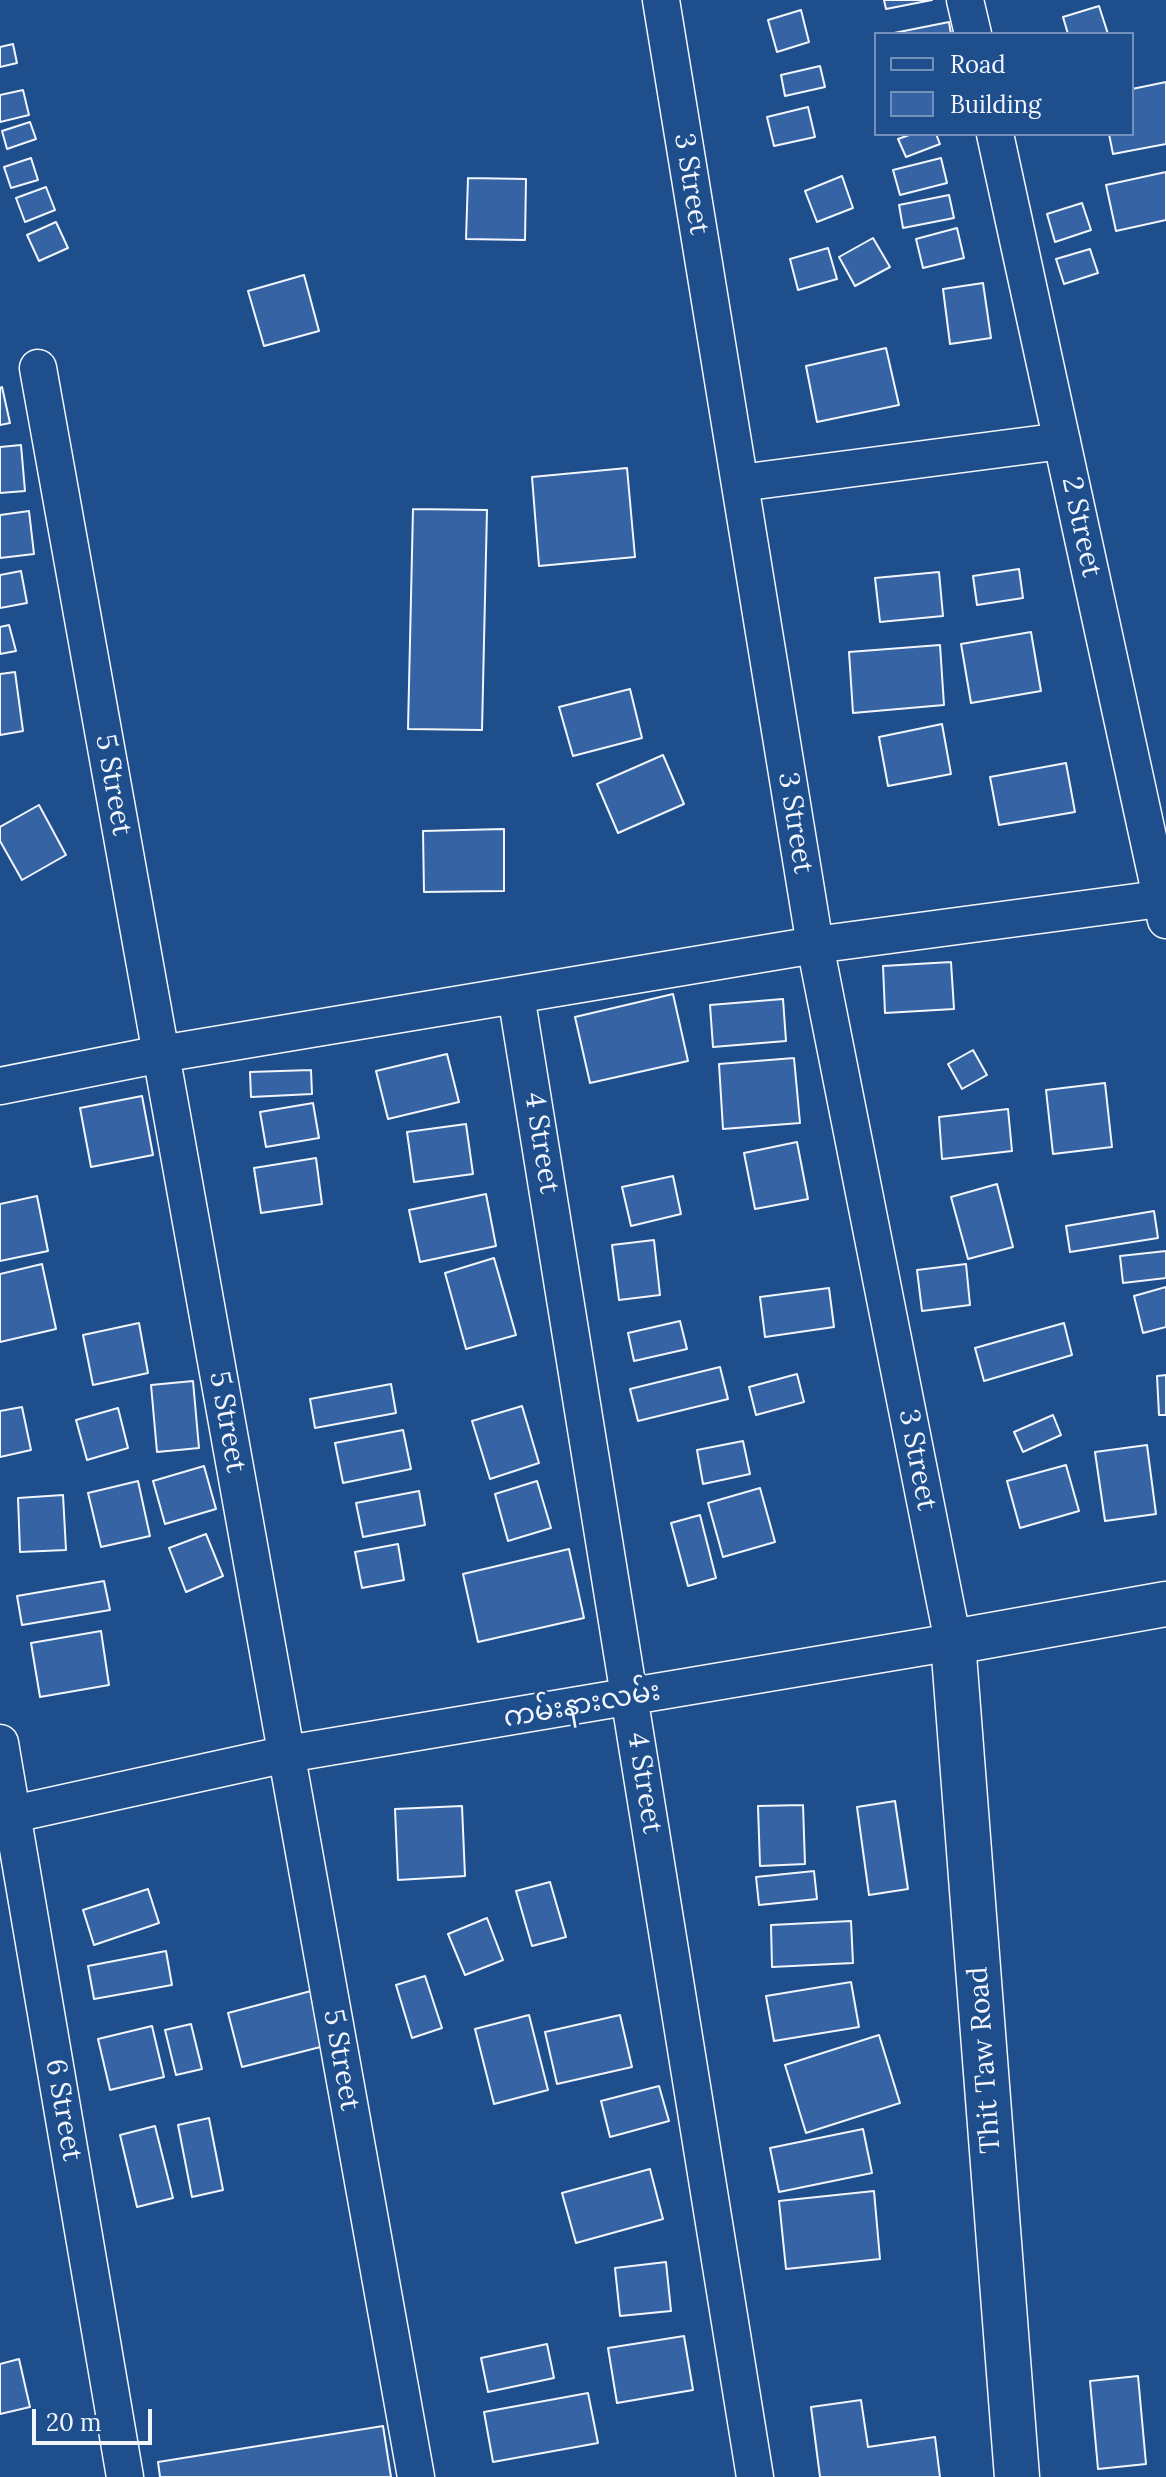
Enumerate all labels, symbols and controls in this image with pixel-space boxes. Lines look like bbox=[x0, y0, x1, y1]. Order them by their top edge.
legend bbox=[874, 32, 1134, 136]
text: Road bbox=[950, 49, 1006, 80]
text: Building bbox=[950, 89, 1041, 120]
street label: 3 Street bbox=[666, 131, 716, 237]
street label: 2 Street bbox=[1054, 474, 1108, 580]
street label: 5 Street bbox=[88, 732, 138, 838]
street label: 3 Street bbox=[770, 770, 820, 876]
street label: 4 Street bbox=[516, 1090, 566, 1196]
street label: 5 Street bbox=[202, 1369, 252, 1475]
street label: 3 Street bbox=[891, 1407, 943, 1513]
street label: ကမ်းနားလမ်း bbox=[501, 1675, 663, 1735]
street label: 4 Street bbox=[619, 1730, 669, 1836]
street label: Thit Taw Road bbox=[962, 1965, 1008, 2155]
street label: 5 Street bbox=[316, 2007, 366, 2113]
street label: 6 Street bbox=[38, 2056, 88, 2164]
scale bar bbox=[36, 2393, 156, 2443]
text: 20 m bbox=[46, 2407, 102, 2438]

